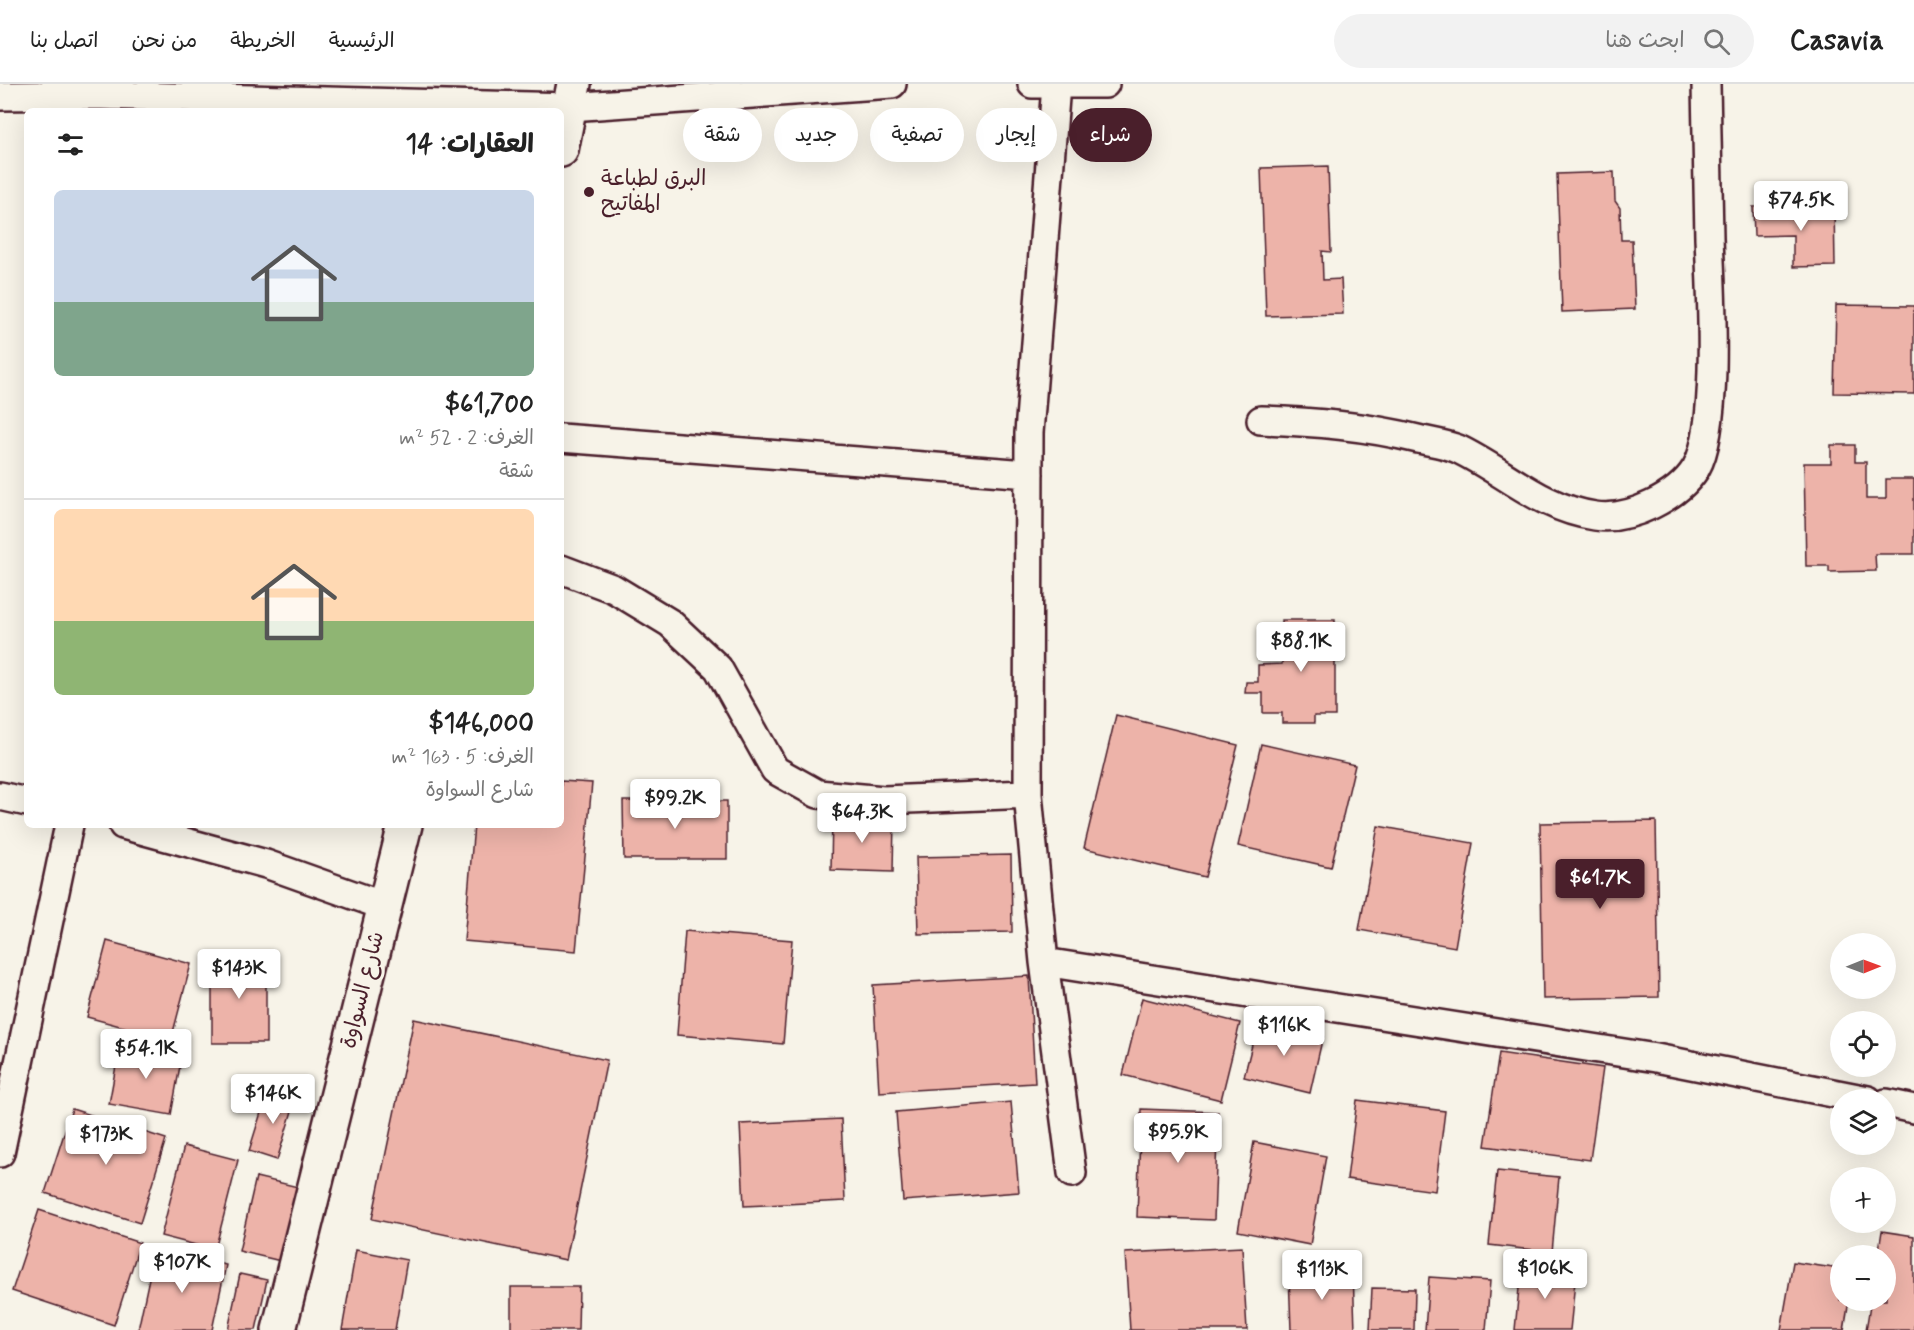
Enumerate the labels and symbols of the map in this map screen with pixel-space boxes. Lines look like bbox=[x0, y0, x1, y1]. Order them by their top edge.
place label: البرق لطباعة المفاتيح bbox=[601, 165, 706, 218]
pin: $74.5K bbox=[1752, 181, 1850, 232]
marker: البرق لطباعة المفاتيح bbox=[582, 185, 596, 199]
pin: $88.1K bbox=[1252, 622, 1350, 673]
pin: $99.2K bbox=[626, 779, 724, 830]
pin: $64.3K bbox=[813, 793, 911, 844]
pin: $61.7K bbox=[1551, 859, 1649, 910]
street label: شارع السواوة bbox=[335, 929, 391, 1051]
north arrow bbox=[1830, 933, 1896, 999]
pin: $143K bbox=[197, 949, 281, 1000]
pin: $116K bbox=[1242, 1006, 1326, 1057]
pin: $54.1K bbox=[97, 1029, 195, 1080]
pin: $146K bbox=[231, 1074, 315, 1125]
pin: $95.9K bbox=[1129, 1113, 1227, 1164]
pin: $173K bbox=[64, 1115, 148, 1166]
pin: $107K bbox=[140, 1243, 224, 1294]
pin: $106K bbox=[1503, 1249, 1587, 1300]
pin: $113K bbox=[1280, 1250, 1364, 1301]

